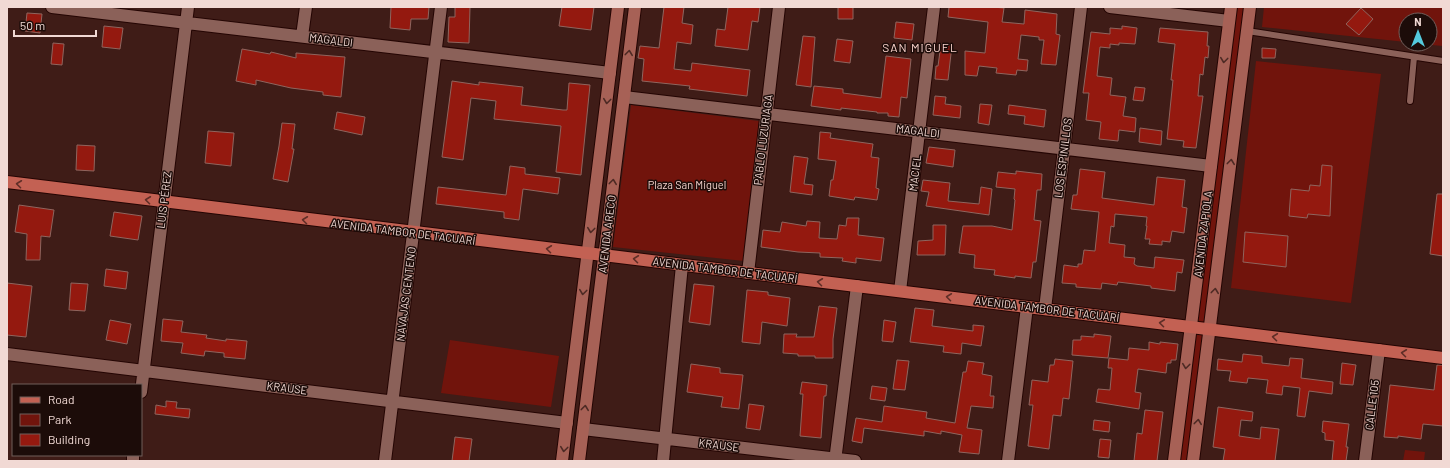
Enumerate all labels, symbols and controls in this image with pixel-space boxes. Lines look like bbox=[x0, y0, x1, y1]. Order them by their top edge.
scale bar bbox=[14, 12, 96, 38]
north arrow bbox=[1398, 12, 1438, 52]
text: N bbox=[1414, 15, 1422, 28]
text: 50 m bbox=[20, 18, 45, 32]
street label: MAGALDI bbox=[309, 30, 354, 49]
district label: SAN MIGUEL bbox=[882, 40, 958, 54]
one-way arrow bbox=[625, 50, 634, 56]
one-way arrow bbox=[1220, 57, 1229, 63]
street label: PABLO LUZURIAGA bbox=[750, 94, 775, 186]
one-way arrow bbox=[602, 98, 611, 104]
street label: LOS ESPINILLOS bbox=[1051, 117, 1074, 199]
street label: MAGALDI bbox=[896, 121, 941, 140]
street label: MACIEL bbox=[906, 154, 923, 192]
one-way arrow bbox=[1226, 159, 1235, 165]
street label: LUIS PÉREZ bbox=[154, 171, 173, 229]
park label: Plaza San Miguel bbox=[648, 178, 726, 191]
one-way arrow bbox=[608, 179, 617, 185]
one-way arrow bbox=[16, 180, 22, 189]
street label: AVENIDA ZAPIOLA bbox=[1191, 190, 1214, 278]
street label: AVENIDA ARECO bbox=[595, 194, 618, 274]
one-way arrow bbox=[145, 196, 151, 205]
one-way arrow bbox=[302, 216, 308, 225]
street label: AVENIDA TAMBOR DE TACUARÍ bbox=[330, 216, 476, 247]
one-way arrow bbox=[586, 227, 595, 233]
one-way arrow bbox=[546, 245, 552, 254]
street label: NAVAJAS CENTENO bbox=[393, 246, 418, 342]
street label: AVENIDA TAMBOR DE TACUARÍ bbox=[652, 254, 798, 285]
one-way arrow bbox=[633, 255, 639, 264]
one-way arrow bbox=[817, 278, 823, 287]
one-way arrow bbox=[1210, 288, 1219, 294]
one-way arrow bbox=[579, 289, 588, 295]
one-way arrow bbox=[946, 293, 952, 302]
street label: AVENIDA TAMBOR DE TACUARÍ bbox=[974, 293, 1120, 324]
one-way arrow bbox=[1159, 319, 1165, 328]
one-way arrow bbox=[1272, 333, 1278, 342]
one-way arrow bbox=[1401, 349, 1407, 358]
one-way arrow bbox=[1182, 363, 1191, 369]
street label: KRAUSE bbox=[266, 379, 308, 396]
street label: CALLE 105 bbox=[1362, 379, 1381, 431]
legend bbox=[12, 384, 142, 456]
text: Road bbox=[48, 392, 75, 406]
one-way arrow bbox=[580, 405, 589, 411]
text: Park bbox=[48, 412, 72, 426]
one-way arrow bbox=[1193, 419, 1202, 425]
text: Building bbox=[48, 432, 90, 446]
street label: KRAUSE bbox=[698, 436, 740, 453]
one-way arrow bbox=[559, 446, 568, 452]

